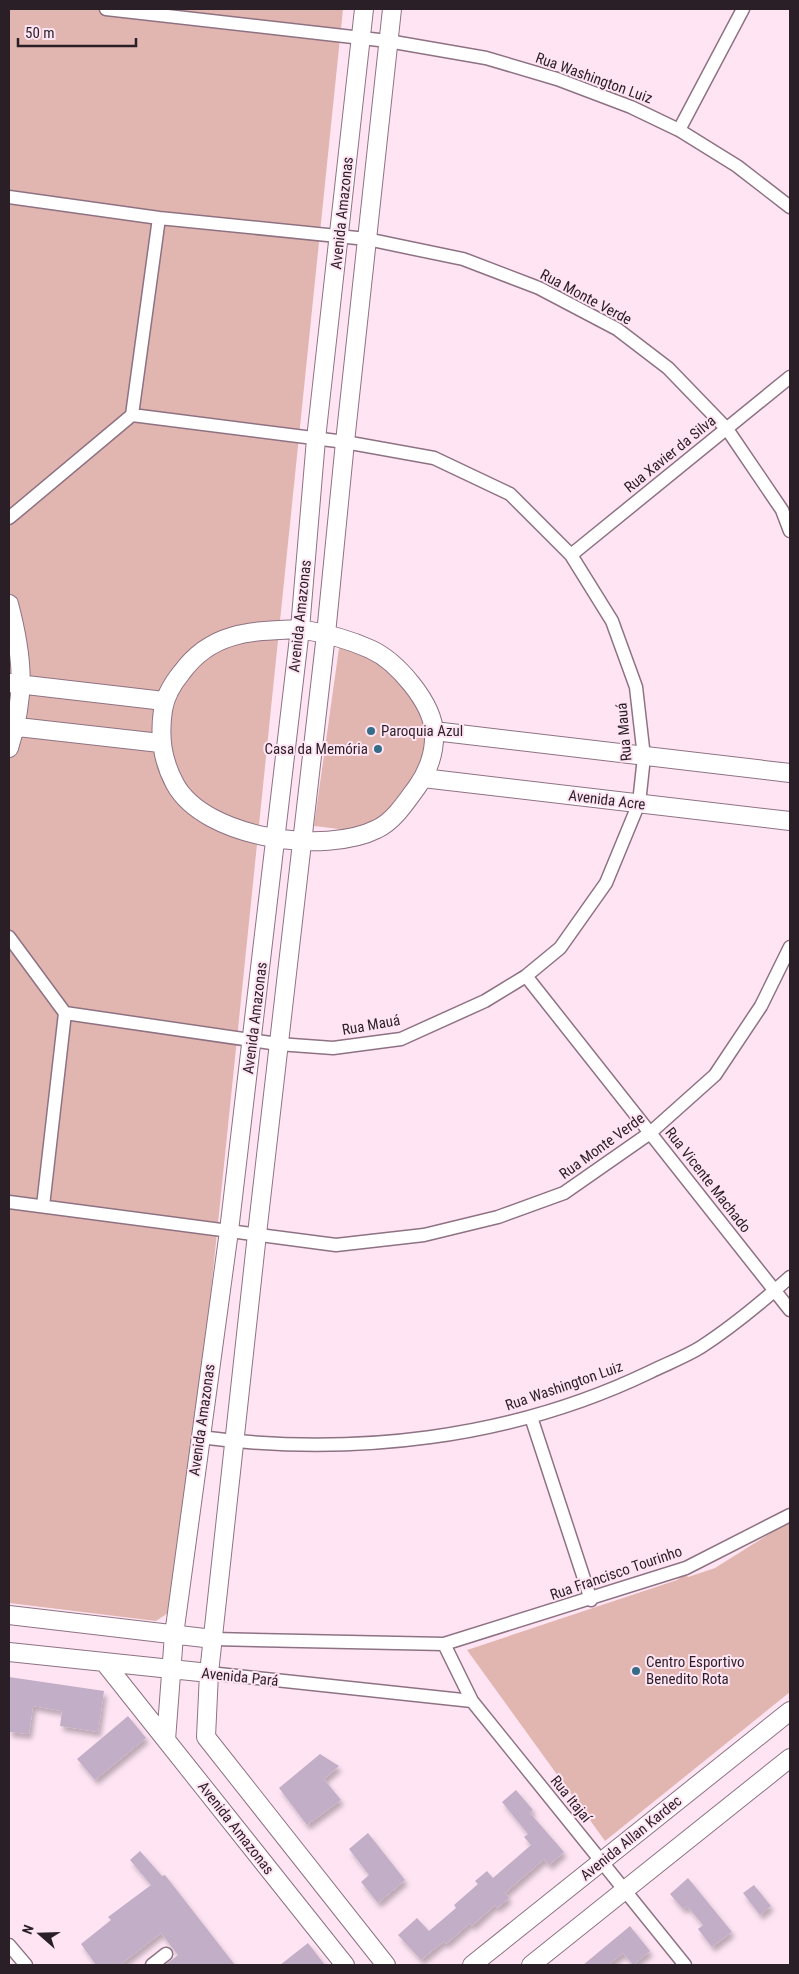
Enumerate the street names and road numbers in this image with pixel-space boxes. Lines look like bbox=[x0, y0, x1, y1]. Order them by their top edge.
street label: Rua Washington Luiz bbox=[533, 49, 655, 107]
street label: Avenida Amazonas bbox=[327, 156, 357, 270]
street label: Rua Monte Verde bbox=[537, 265, 635, 329]
street label: Rua Xavier da Silva bbox=[621, 412, 719, 496]
street label: Avenida Amazonas bbox=[285, 559, 315, 673]
street label: Rua Mauá bbox=[612, 702, 636, 762]
street label: Avenida Acre bbox=[567, 786, 647, 814]
street label: Avenida Amazonas bbox=[239, 961, 271, 1075]
street label: Rua Mauá bbox=[340, 1011, 402, 1039]
street label: Rua Monte Verde bbox=[556, 1109, 648, 1183]
street label: Rua Vicente Machado bbox=[661, 1124, 755, 1236]
street label: Rua Washington Luiz bbox=[503, 1357, 625, 1415]
street label: Avenida Amazonas bbox=[185, 1363, 219, 1477]
street label: Rua Francisco Tourinho bbox=[548, 1542, 684, 1604]
street label: Avenida Pará bbox=[201, 1664, 279, 1690]
street label: Rua Itajaí bbox=[547, 1772, 596, 1827]
street label: Avenida Amazonas bbox=[194, 1778, 278, 1878]
street label: Avenida Allan Kardec bbox=[577, 1792, 685, 1884]

